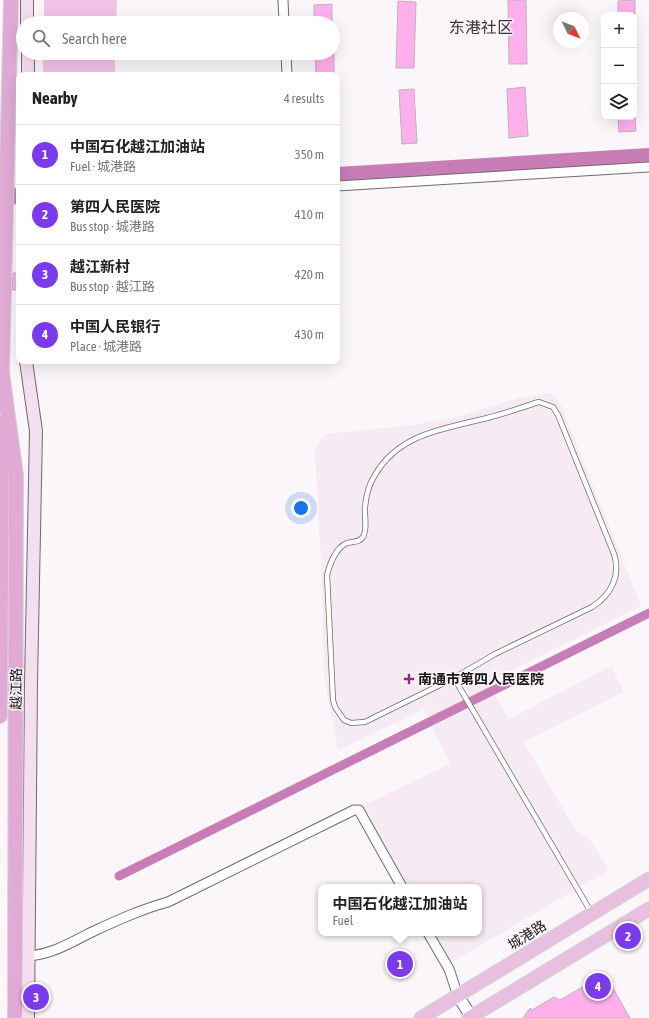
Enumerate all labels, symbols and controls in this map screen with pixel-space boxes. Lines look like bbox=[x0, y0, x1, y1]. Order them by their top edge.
north arrow bbox=[553, 12, 589, 48]
map controls bbox=[601, 12, 637, 120]
button: + bbox=[601, 12, 637, 48]
search box bbox=[16, 16, 340, 60]
district label: 东港社区 bbox=[449, 18, 513, 36]
icon: search bbox=[30, 27, 52, 49]
text: Search here bbox=[62, 30, 127, 47]
button: − bbox=[601, 48, 637, 84]
button: layers bbox=[601, 84, 637, 120]
text: Nearby bbox=[32, 88, 78, 108]
text: 4 results bbox=[284, 91, 324, 106]
text: 中国石化越江加油站 bbox=[70, 138, 205, 155]
text: 1 bbox=[42, 147, 48, 162]
text: 350 m bbox=[295, 147, 324, 162]
text: Fuel · 城港路 bbox=[70, 159, 136, 174]
text: 第四人民医院 bbox=[70, 198, 160, 215]
text: 2 bbox=[42, 207, 48, 222]
text: 410 m bbox=[295, 207, 324, 222]
text: Bus stop · 城港路 bbox=[70, 219, 155, 234]
text: 越江新村 bbox=[70, 258, 130, 275]
text: 3 bbox=[42, 267, 48, 282]
text: 420 m bbox=[295, 267, 324, 282]
text: Bus stop · 越江路 bbox=[70, 279, 155, 294]
text: 中国人民银行 bbox=[70, 318, 160, 335]
text: 4 bbox=[42, 327, 48, 342]
text: 430 m bbox=[295, 327, 324, 342]
text: Place · 城港路 bbox=[70, 339, 142, 354]
your location bbox=[291, 498, 311, 518]
street label: 越江路 bbox=[8, 668, 24, 710]
place label: 南通市第四人民医院 bbox=[418, 671, 544, 687]
marker: 南通市第四人民医院 bbox=[403, 673, 415, 685]
popup bbox=[318, 884, 482, 936]
text: 中国石化越江加油站 bbox=[332, 895, 468, 912]
text: Fuel bbox=[332, 913, 353, 928]
street label: 城港路 bbox=[505, 917, 549, 953]
pin: 2 bbox=[615, 921, 641, 951]
pin: 1 bbox=[387, 949, 413, 979]
pin: 4 bbox=[585, 971, 611, 1001]
pin: 3 bbox=[23, 982, 49, 1012]

